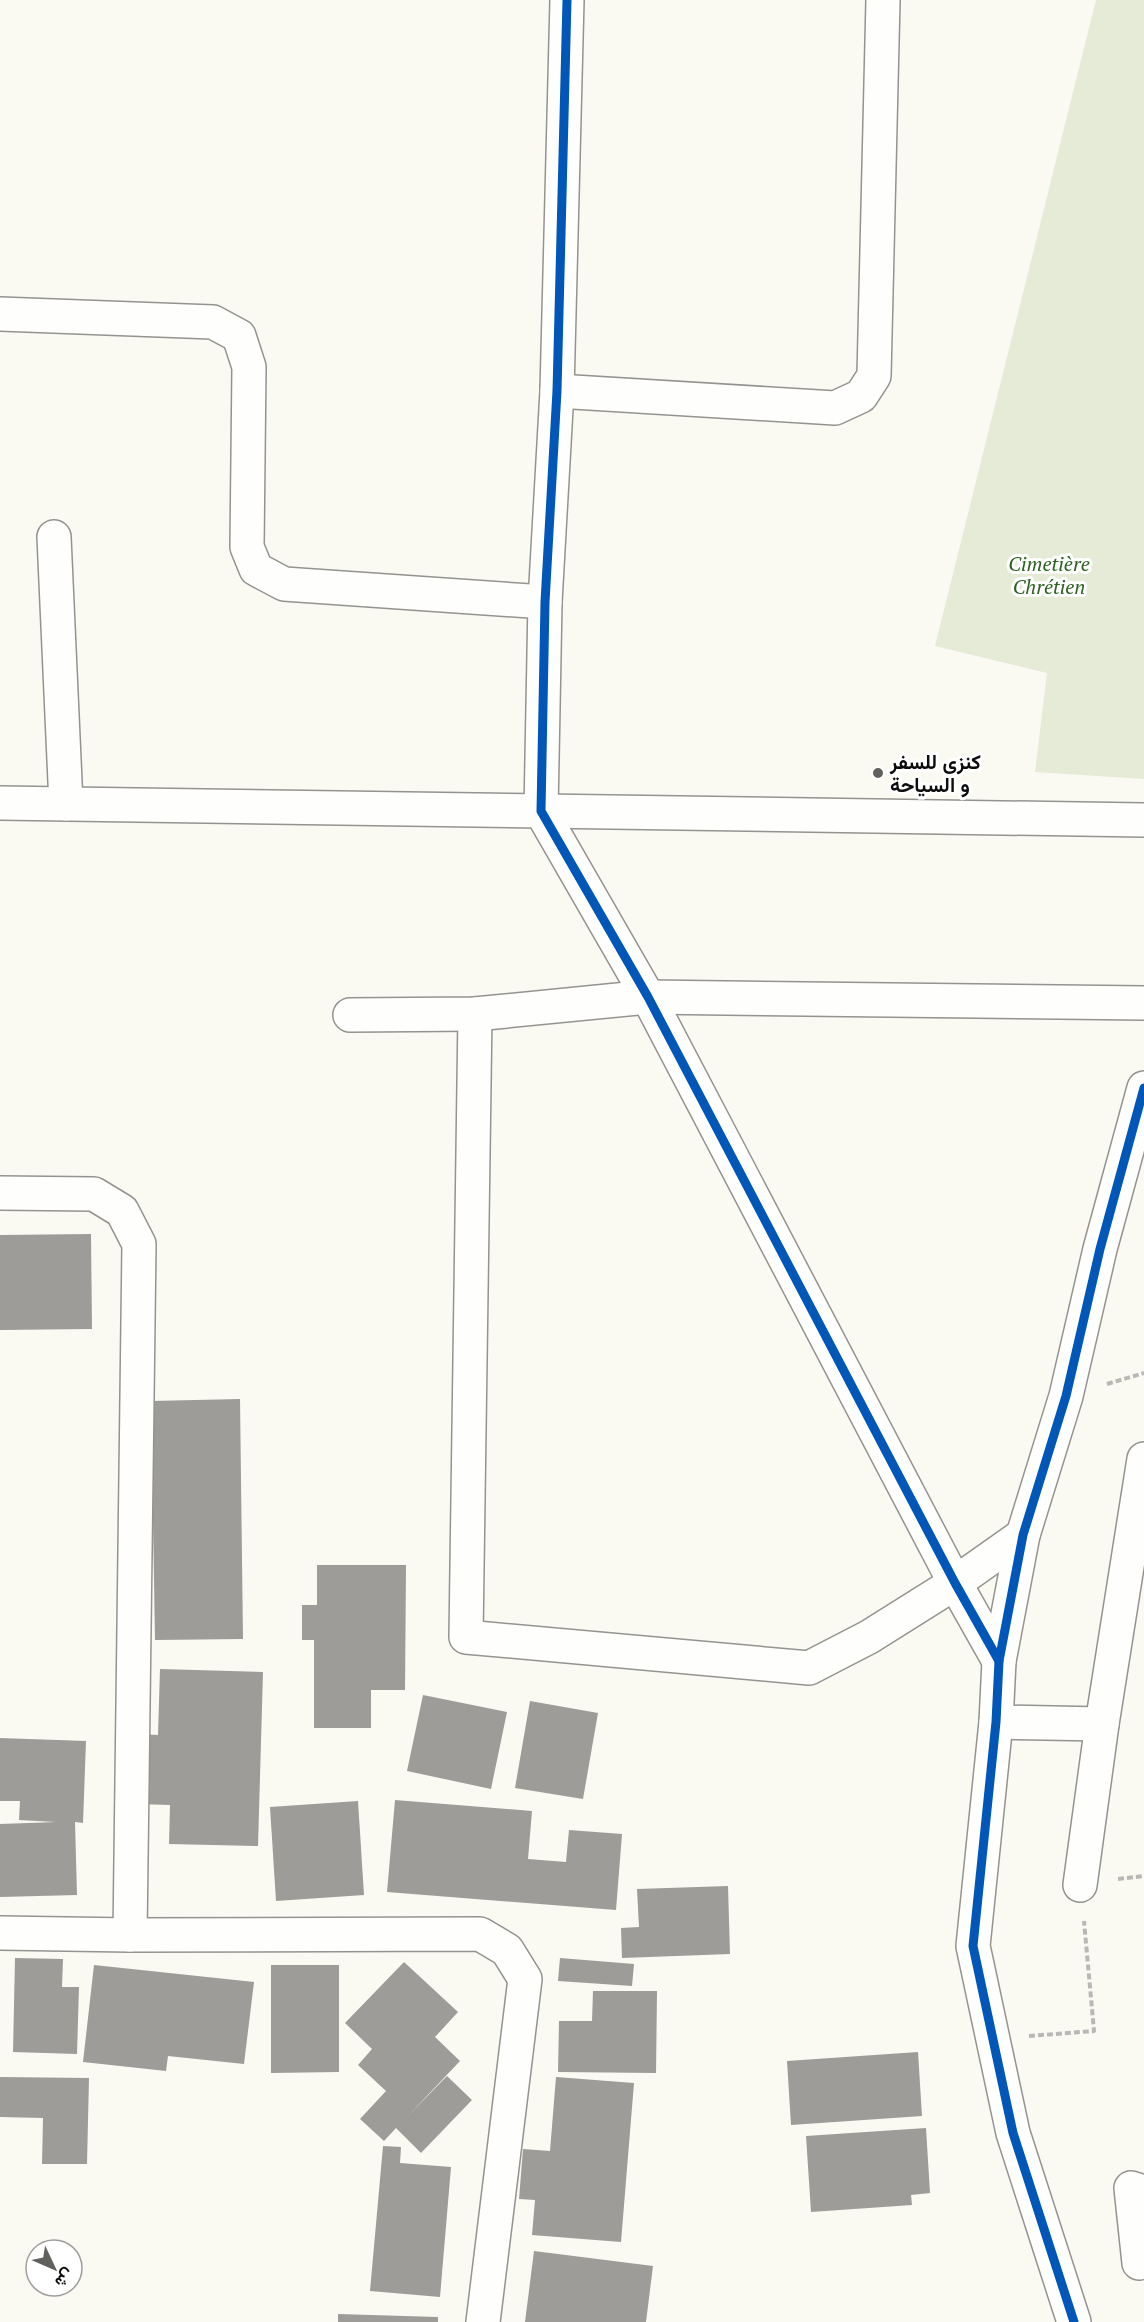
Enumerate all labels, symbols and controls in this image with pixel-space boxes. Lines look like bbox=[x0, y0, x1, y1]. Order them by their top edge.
park label: Cimetière Chrétien bbox=[1008, 550, 1090, 600]
place label: كنزي للسفر و السياحة bbox=[889, 748, 981, 798]
marker: كنزي للسفر و السياحة bbox=[871, 766, 885, 780]
north arrow bbox=[24, 2238, 84, 2298]
text: ش bbox=[50, 2264, 79, 2293]

